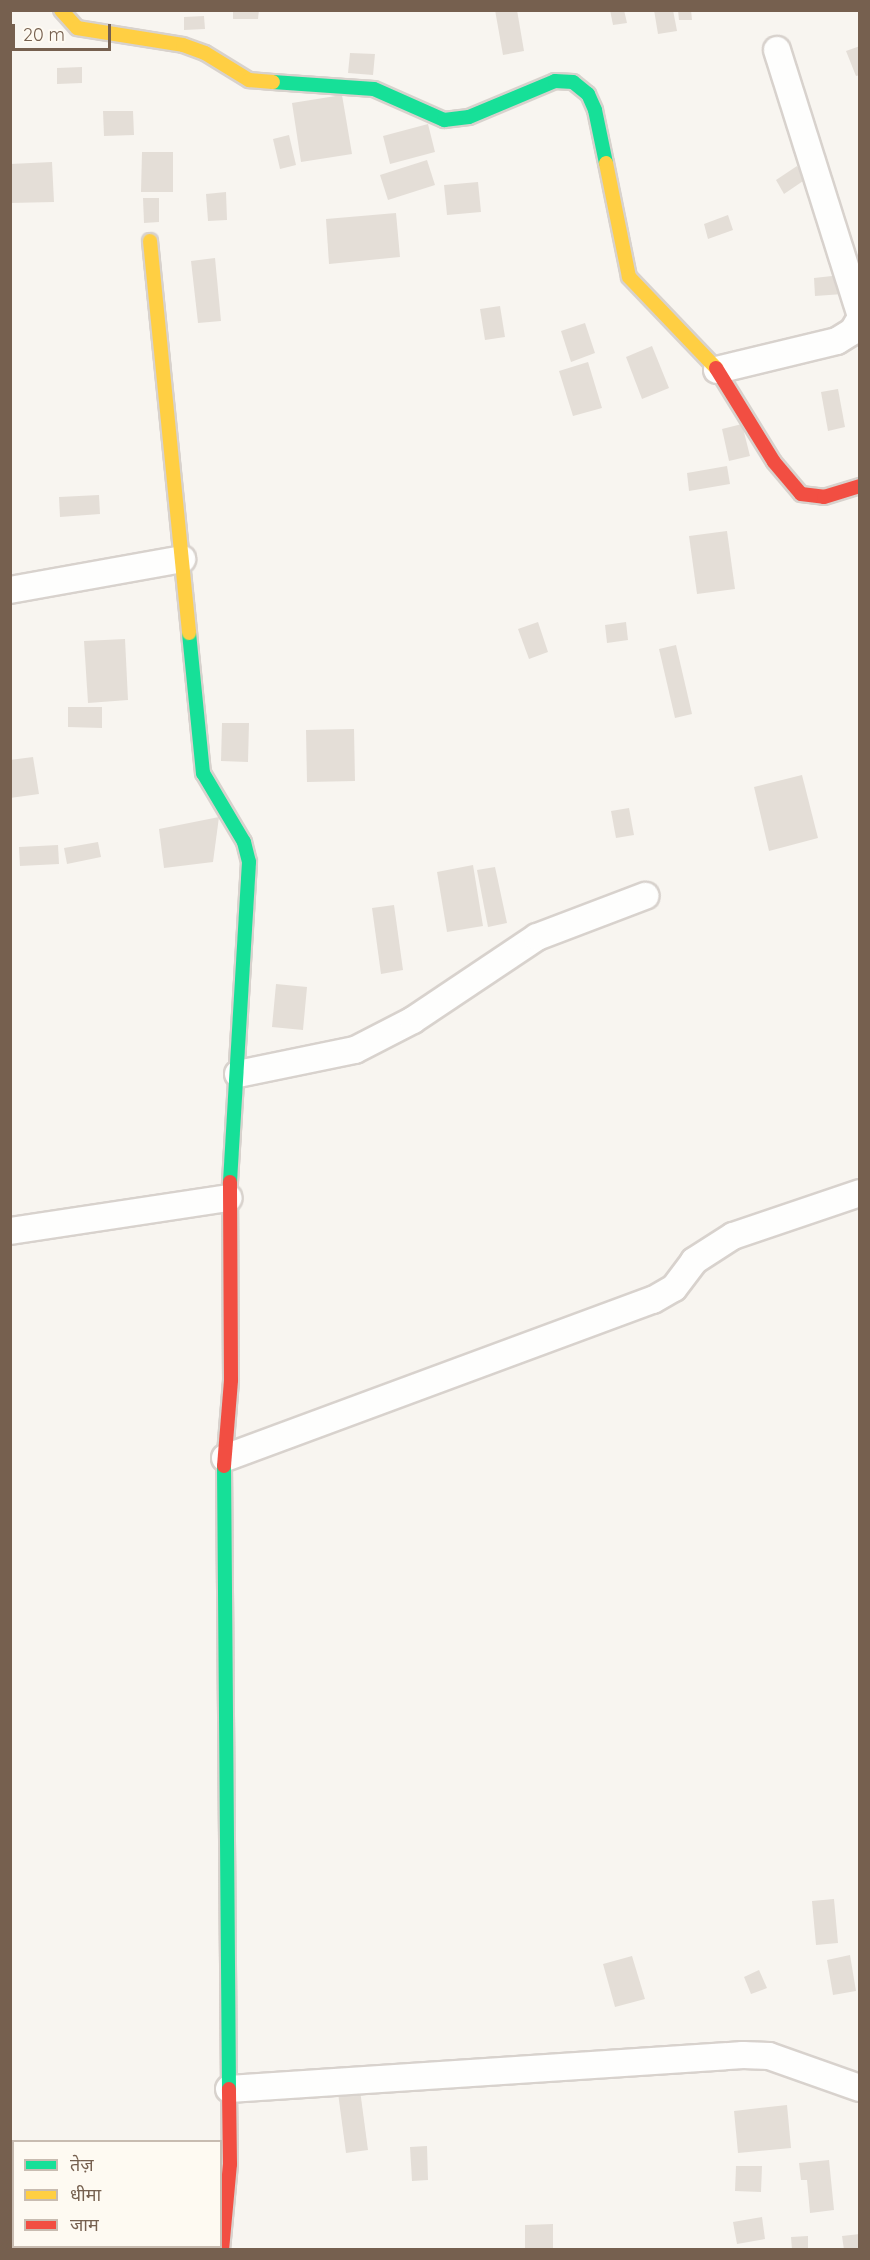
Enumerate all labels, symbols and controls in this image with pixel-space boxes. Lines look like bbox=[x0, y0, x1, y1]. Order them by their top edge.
scale bar bbox=[15, 12, 114, 50]
text: 20 m bbox=[23, 23, 65, 46]
legend bbox=[12, 2140, 222, 2248]
text: तेज़ bbox=[70, 2153, 94, 2176]
text: धीमा bbox=[70, 2183, 101, 2206]
text: जाम bbox=[70, 2213, 99, 2236]

